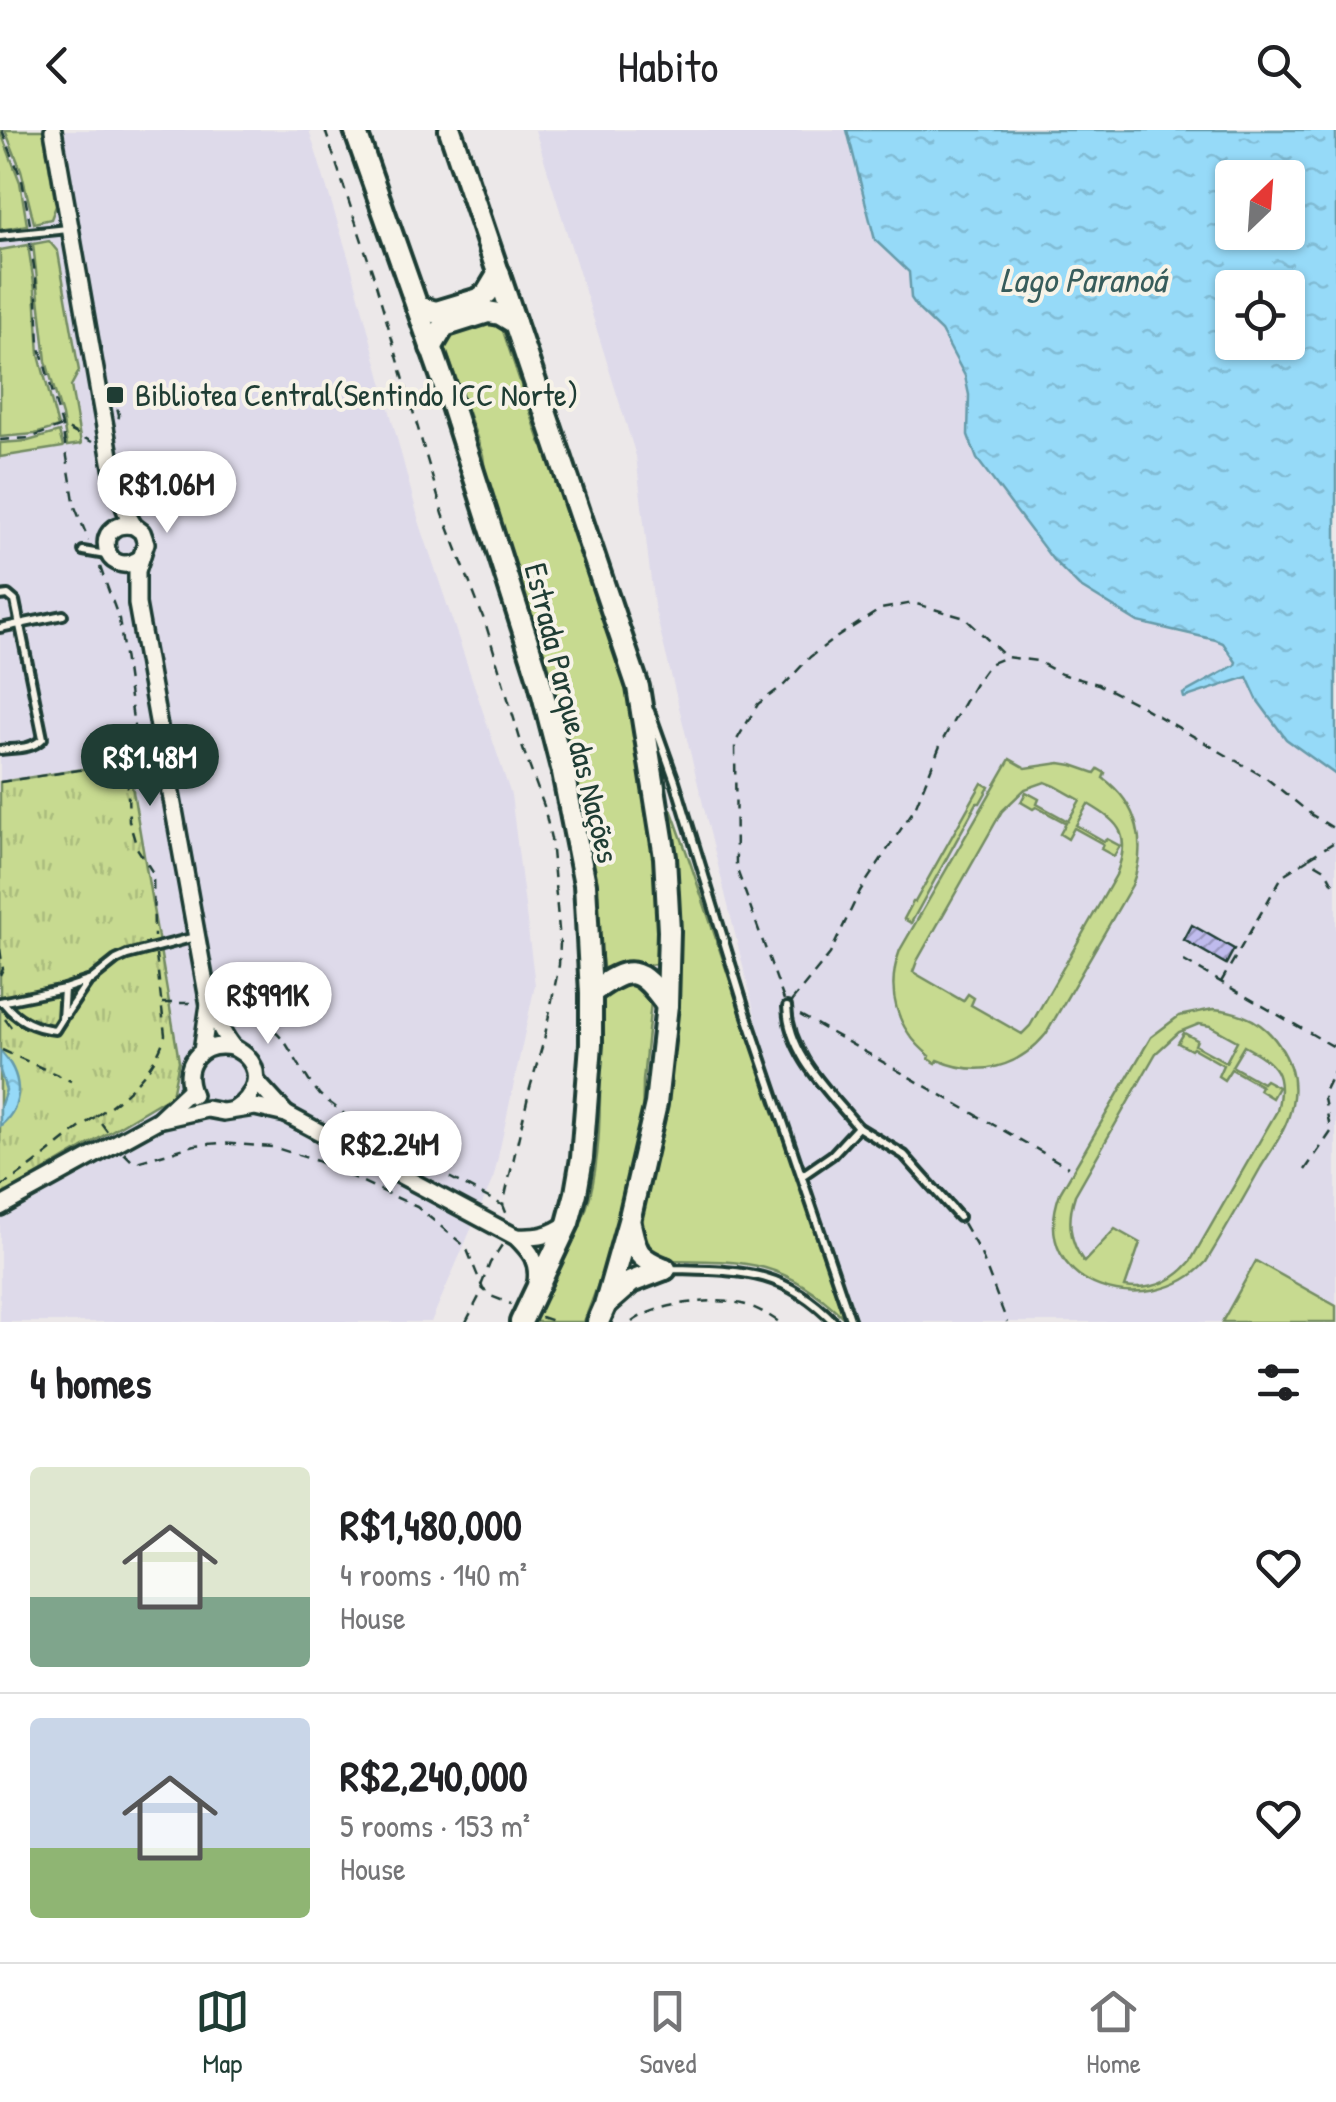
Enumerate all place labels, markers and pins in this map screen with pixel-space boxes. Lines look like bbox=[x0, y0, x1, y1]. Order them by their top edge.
place label: Bibliotea Central(Sentindo ICC Norte) bbox=[135, 373, 578, 416]
marker: Bibliotea Central(Sentindo ICC Norte) bbox=[104, 384, 126, 406]
pin: R$1.06M bbox=[75, 451, 259, 536]
pin: R$1.48M bbox=[58, 724, 242, 809]
pin: R$991K bbox=[187, 962, 349, 1047]
pin: R$2.24M bbox=[298, 1111, 482, 1196]

